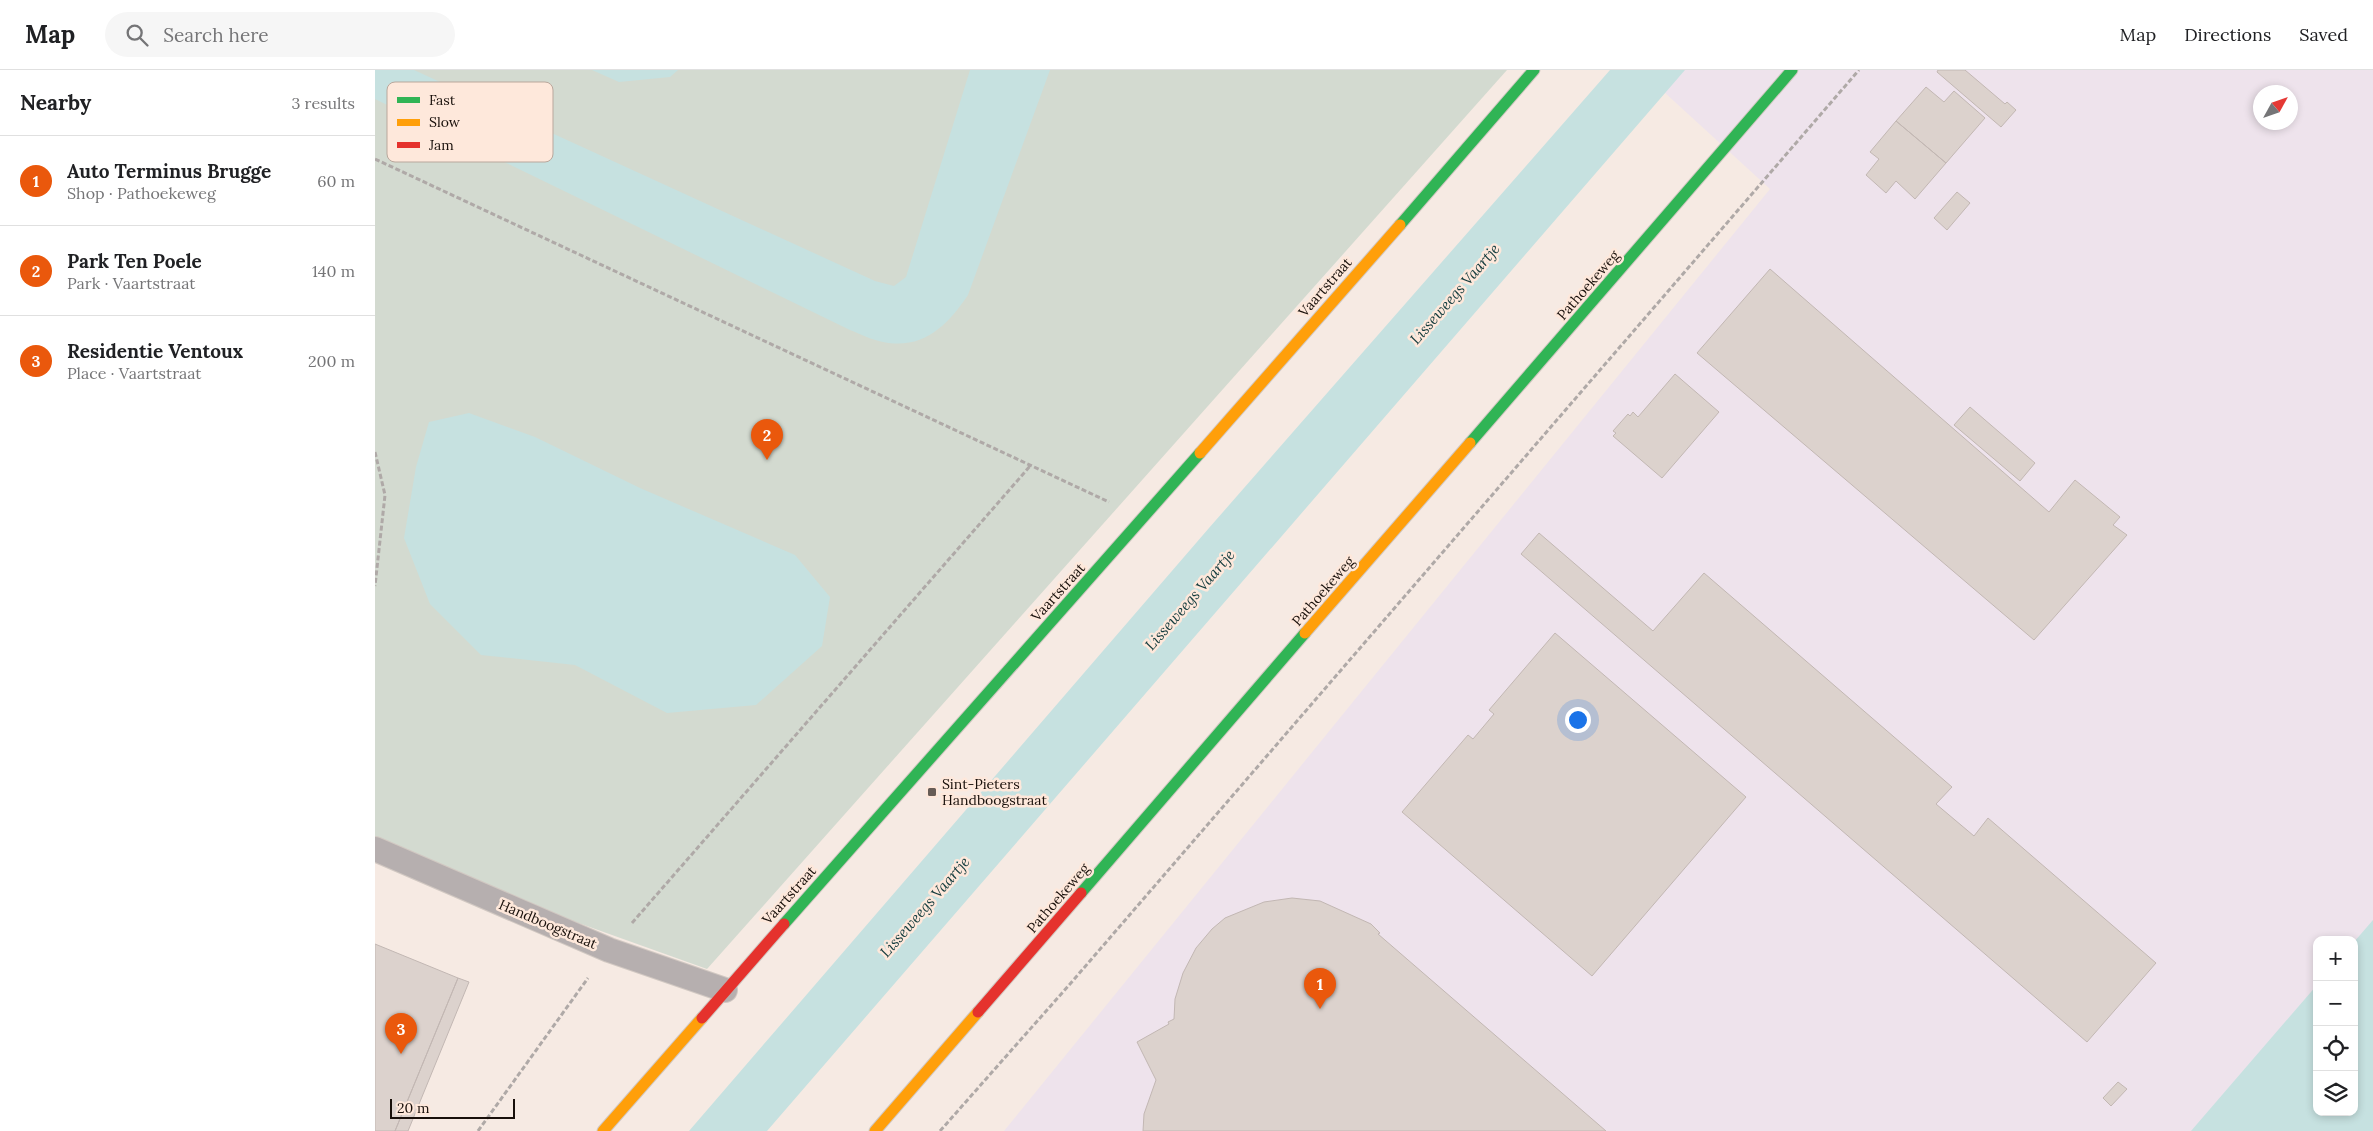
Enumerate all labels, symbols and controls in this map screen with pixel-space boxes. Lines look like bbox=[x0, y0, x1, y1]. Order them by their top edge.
search box bbox=[105, 12, 455, 57]
text: Map bbox=[25, 19, 75, 50]
icon: search bbox=[123, 21, 151, 49]
text: Search here bbox=[163, 23, 269, 47]
text: Map bbox=[2120, 23, 2156, 46]
text: Directions bbox=[2184, 23, 2271, 46]
text: Saved bbox=[2299, 23, 2348, 46]
legend bbox=[387, 82, 553, 162]
north arrow bbox=[2253, 85, 2298, 130]
text: Nearby bbox=[20, 89, 91, 116]
text: Fast bbox=[429, 91, 456, 109]
text: 3 results bbox=[291, 93, 355, 113]
text: Slow bbox=[429, 113, 461, 131]
text: Jam bbox=[428, 136, 454, 154]
text: Auto Terminus Brugge bbox=[67, 159, 271, 183]
text: 1 bbox=[33, 171, 39, 191]
text: 60 m bbox=[317, 171, 355, 191]
text: Shop · Pathoekeweg bbox=[67, 183, 216, 203]
water label: Lisseweegs Vaartje bbox=[1406, 240, 1503, 348]
street label: Pathoekeweg bbox=[1553, 246, 1623, 324]
text: Park Ten Poele bbox=[67, 249, 202, 273]
street label: Vaartstraat bbox=[1294, 253, 1356, 321]
text: 2 bbox=[32, 261, 40, 281]
text: 140 m bbox=[312, 261, 355, 281]
text: Park · Vaartstraat bbox=[67, 273, 196, 293]
text: Residentie Ventoux bbox=[67, 339, 243, 363]
text: 3 bbox=[32, 351, 40, 371]
text: 200 m bbox=[308, 351, 355, 371]
text: Place · Vaartstraat bbox=[67, 363, 202, 383]
pin: 2 bbox=[751, 419, 783, 460]
water label: Lisseweegs Vaartje bbox=[1141, 546, 1238, 654]
street label: Pathoekeweg bbox=[1288, 552, 1358, 630]
street label: Vaartstraat bbox=[1026, 559, 1089, 626]
your location bbox=[1565, 707, 1591, 733]
place label: Sint-Pieters Handboogstraat bbox=[942, 775, 1047, 809]
marker: Sint-Pieters Handboogstraat bbox=[926, 786, 938, 798]
water label: Lisseweegs Vaartje bbox=[876, 853, 973, 961]
street label: Pathoekeweg bbox=[1023, 859, 1093, 937]
street label: Vaartstraat bbox=[757, 862, 820, 929]
street label: Handboogstraat bbox=[496, 895, 600, 953]
map controls bbox=[2313, 936, 2358, 1116]
button: + bbox=[2313, 936, 2358, 981]
pin: 1 bbox=[1304, 968, 1336, 1009]
button: − bbox=[2313, 981, 2358, 1026]
pin: 3 bbox=[385, 1013, 417, 1054]
button: locate bbox=[2313, 1026, 2358, 1071]
button: layers bbox=[2313, 1071, 2358, 1116]
scale bar bbox=[390, 1096, 515, 1119]
text: 20 m bbox=[397, 1099, 429, 1117]

